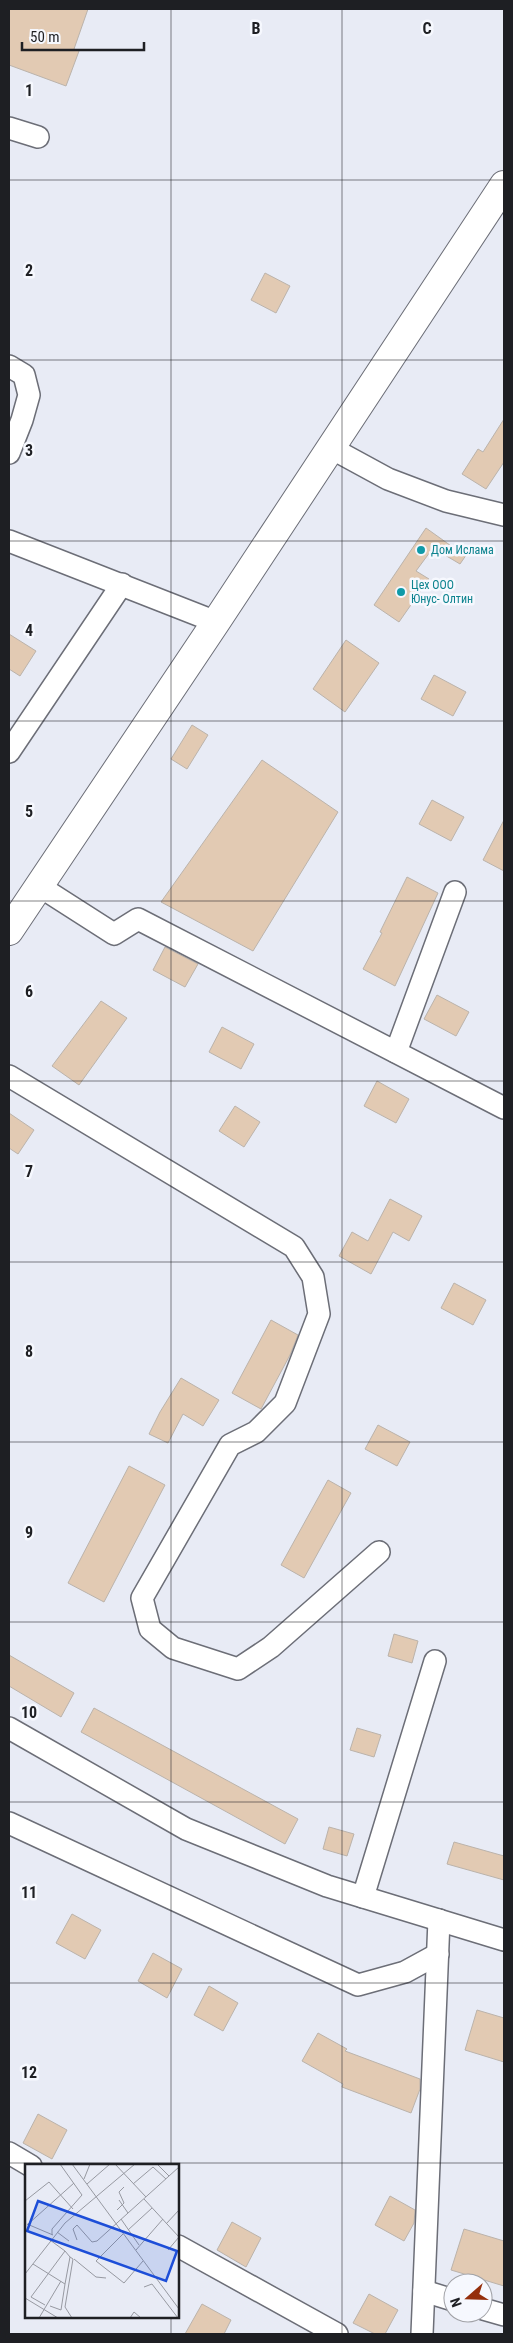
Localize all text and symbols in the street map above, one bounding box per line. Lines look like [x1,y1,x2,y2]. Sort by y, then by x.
text: B [252,19,261,38]
text: C [422,19,432,38]
scale bar [22,20,145,52]
text: 50 m [30,28,60,46]
text: 1 [25,81,33,100]
text: 2 [25,261,33,280]
text: 3 [25,441,33,460]
place label: Дом Ислама [431,543,494,557]
marker: Дом Ислама [415,544,427,556]
place label: Цех ООО Юнус- Олтин [411,578,473,606]
marker: Цех ООО Юнус- Олтин [395,586,407,598]
text: 4 [25,621,33,640]
text: 5 [25,802,33,821]
text: 6 [25,982,33,1001]
text: 7 [25,1162,33,1181]
text: 8 [25,1342,33,1361]
text: 9 [25,1523,33,1542]
text: 10 [21,1703,37,1722]
text: 11 [21,1883,37,1902]
text: 12 [21,2063,37,2082]
inset map [25,2164,179,2318]
north arrow [443,2273,493,2323]
text: N [447,2296,465,2309]

